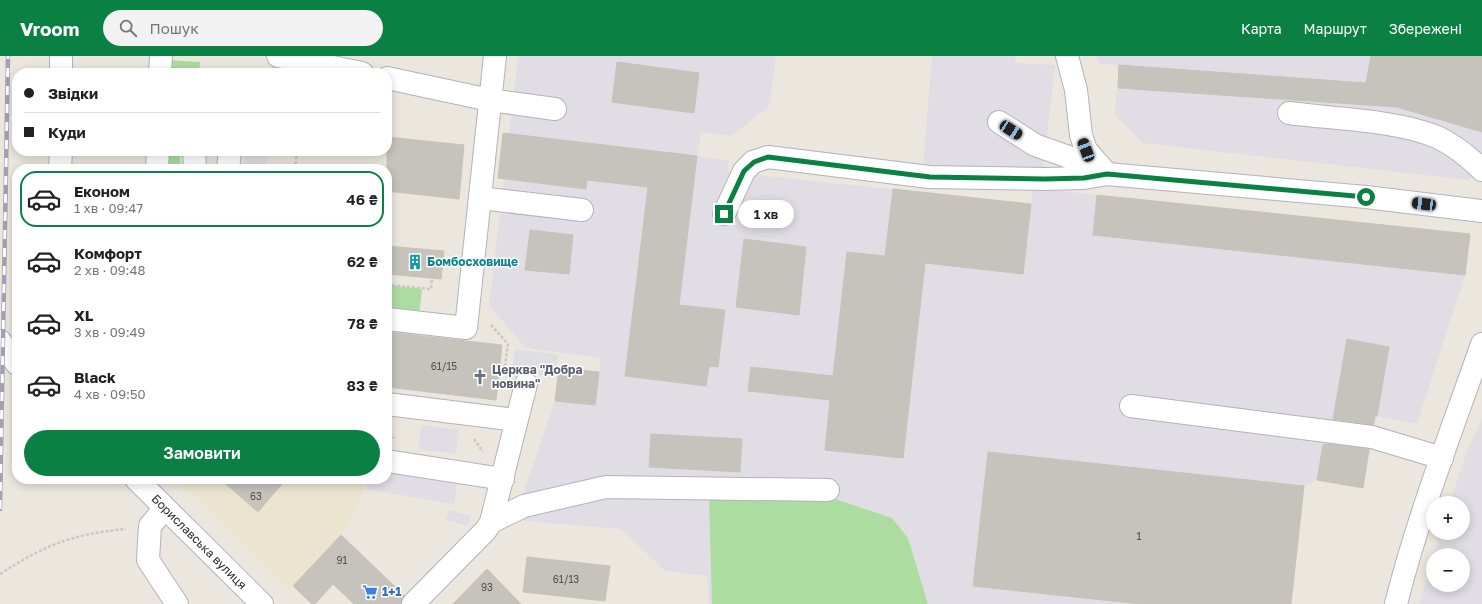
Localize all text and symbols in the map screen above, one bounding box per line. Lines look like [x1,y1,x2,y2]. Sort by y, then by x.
search box [103,10,383,46]
text: Vroom [20,17,79,40]
icon: search [117,17,139,39]
text: Пошук [149,19,199,37]
text: Карта [1241,20,1282,37]
text: Маршрут [1304,20,1367,37]
text: Збережені [1389,20,1462,37]
text: Звідки [48,84,98,102]
car [998,118,1024,142]
text: Куди [48,123,86,141]
car [1076,137,1096,163]
icon: car [26,181,62,217]
text: Економ [74,182,130,200]
route start [1357,188,1375,206]
text: 46 ₴ [346,190,378,208]
car [1411,197,1437,211]
text: 1 хв · 09:47 [74,200,143,216]
callout: 1 хв [738,200,794,228]
route end [715,205,733,223]
text: 1 хв [754,206,778,222]
icon: car [26,243,62,279]
text: Комфорт [74,244,142,262]
text: 62 ₴ [347,252,378,270]
building icon: Бомбосховище [406,253,424,271]
place label: Бомбосховище [427,254,518,269]
text: 2 хв · 09:48 [74,262,145,278]
icon: car [26,305,62,341]
text: XL [74,306,93,324]
text: 78 ₴ [348,314,378,332]
text: 3 хв · 09:49 [74,324,145,340]
house number: 61/15 [431,360,457,372]
place label: Церква "Добра новина" [492,362,582,391]
icon: car [26,367,62,403]
text: Black [74,368,116,386]
church icon: Церква "Добра новина" [471,368,489,386]
text: 83 ₴ [347,376,378,394]
text: 4 хв · 09:50 [74,386,146,402]
button: Замовити [24,430,380,476]
house number: 63 [250,490,262,502]
street label: Бориславська вулиця [149,491,250,592]
map controls [1426,496,1470,592]
button: + [1426,496,1470,540]
house number: 1 [1137,530,1142,542]
button: − [1426,548,1470,592]
house number: 91 [337,554,348,566]
house number: 61/13 [553,573,579,585]
house number: 93 [481,581,493,593]
supermarket icon: 1+1 [361,583,379,601]
place label: 1+1 [382,584,401,599]

